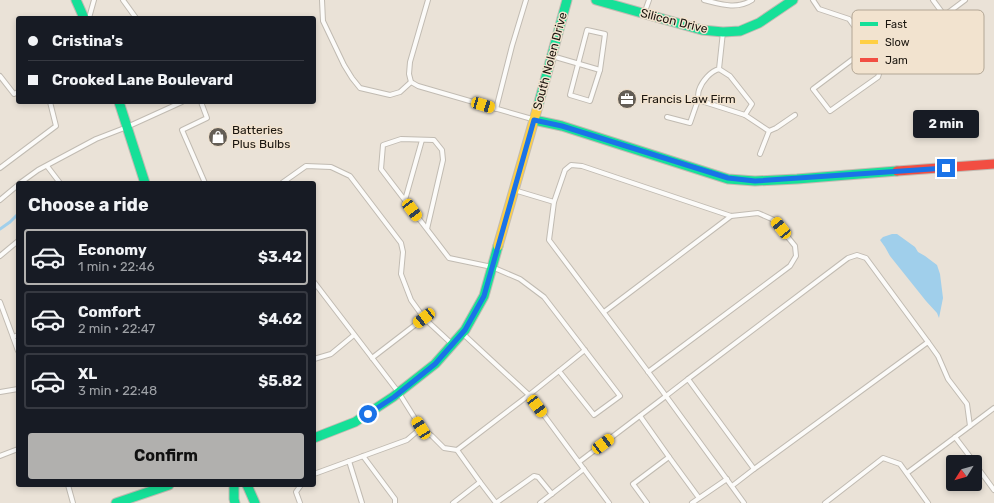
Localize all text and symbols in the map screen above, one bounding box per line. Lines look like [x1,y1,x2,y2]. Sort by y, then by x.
street label: Silicon Drive [639,6,709,36]
street label: South Nolen Drive [530,10,570,111]
legend [852,10,984,74]
text: Fast [885,18,908,31]
text: Cristina's [52,32,123,50]
text: Slow [885,36,910,49]
text: Jam [885,54,908,67]
text: Crooked Lane Boulevard [52,71,233,89]
office icon: Francis Law Firm [616,88,638,110]
place label: Francis Law Firm [641,92,736,106]
car [470,96,496,114]
callout: 2 min [913,110,979,138]
text: 2 min [928,116,964,131]
place label: Batteries Plus Bulbs [232,123,290,151]
shop icon: Batteries Plus Bulbs [207,126,229,148]
route end [937,159,955,177]
text: Choose a ride [28,194,149,216]
car [400,197,424,223]
car [769,215,793,241]
icon: car [30,239,66,275]
text: Economy [78,241,147,259]
text: $3.42 [258,248,302,266]
text: 1 min · 22:46 [78,259,155,274]
icon: car [30,301,66,337]
text: Comfort [78,303,141,321]
car [411,306,437,330]
text: $4.62 [258,310,302,328]
text: 2 min · 22:47 [78,321,155,336]
icon: car [30,363,66,399]
text: XL [78,365,97,383]
text: $5.82 [258,372,302,390]
text: 3 min · 22:48 [78,383,157,398]
car [525,393,549,419]
route start [359,405,377,423]
car [410,415,432,441]
car [590,432,616,456]
button: Confirm [28,433,304,479]
north arrow [946,455,982,491]
map controls [946,455,982,491]

